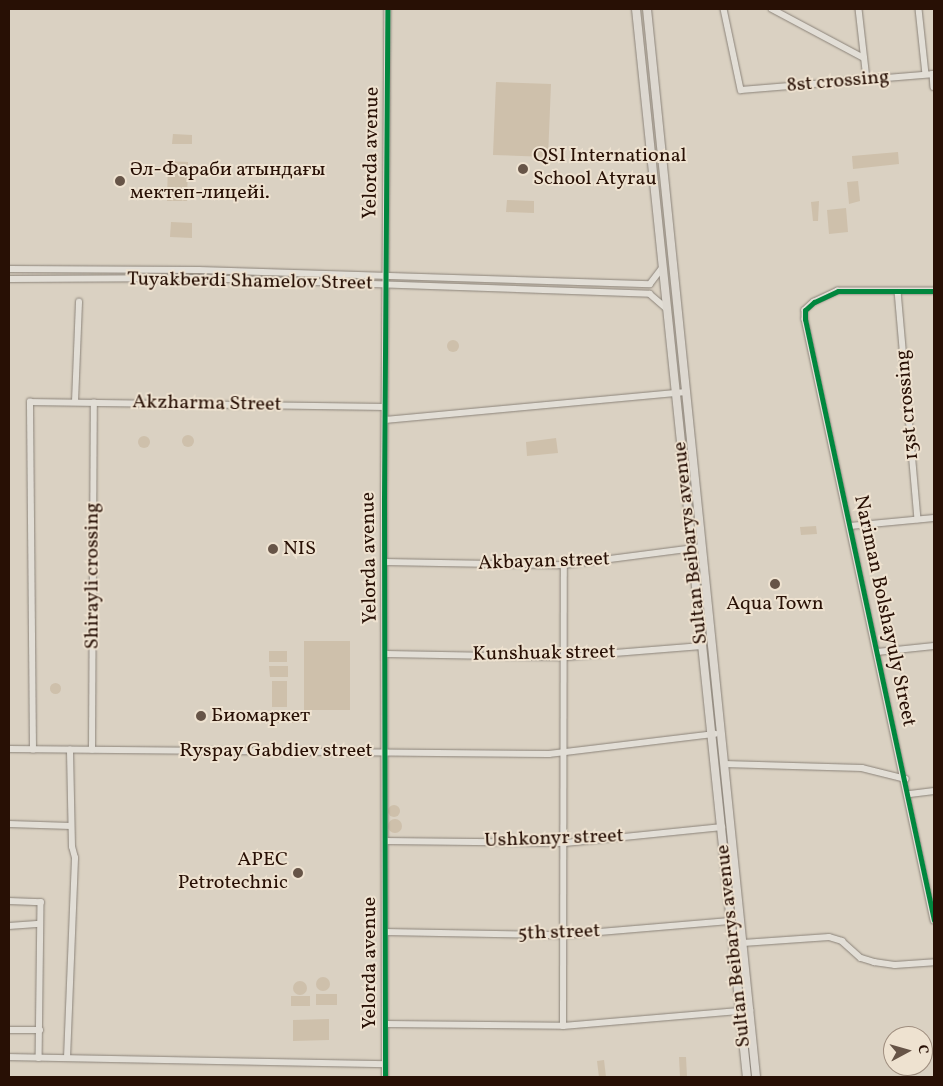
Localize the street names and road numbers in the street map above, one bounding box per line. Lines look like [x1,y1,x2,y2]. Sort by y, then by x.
street label: 8st crossing [786,66,890,98]
street label: Yelorda avenue [359,87,385,219]
street label: Tuyakberdi Shamelov Street [126,268,374,296]
street label: 13st crossing [891,349,925,461]
street label: Akzharma Street [132,391,282,417]
street label: Sultan Beibarys avenue [668,440,714,646]
street label: Yelorda avenue [357,492,383,624]
street label: Nariman Bolshayuly Street [848,493,920,729]
street label: Shirayli crossing [81,503,105,649]
street label: Akbayan street [478,548,610,576]
street label: Kunshuak street [472,641,616,667]
street label: Ryspay Gabdiev street [179,739,373,763]
street label: Ushkonyr street [484,825,624,853]
street label: Sultan Beibarys avenue [711,843,757,1049]
street label: Yelorda avenue [358,897,382,1029]
street label: 5th street [517,920,601,946]

